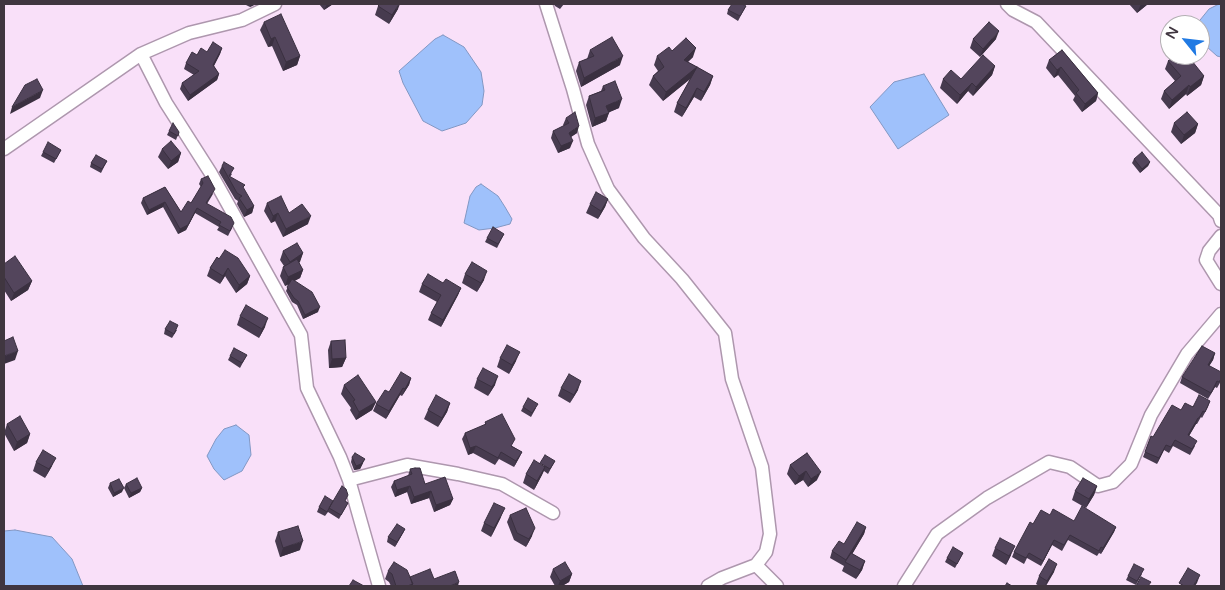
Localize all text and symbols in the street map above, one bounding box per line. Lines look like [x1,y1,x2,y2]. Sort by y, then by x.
north arrow [1160,15,1210,65]
text: N [1162,24,1182,42]

